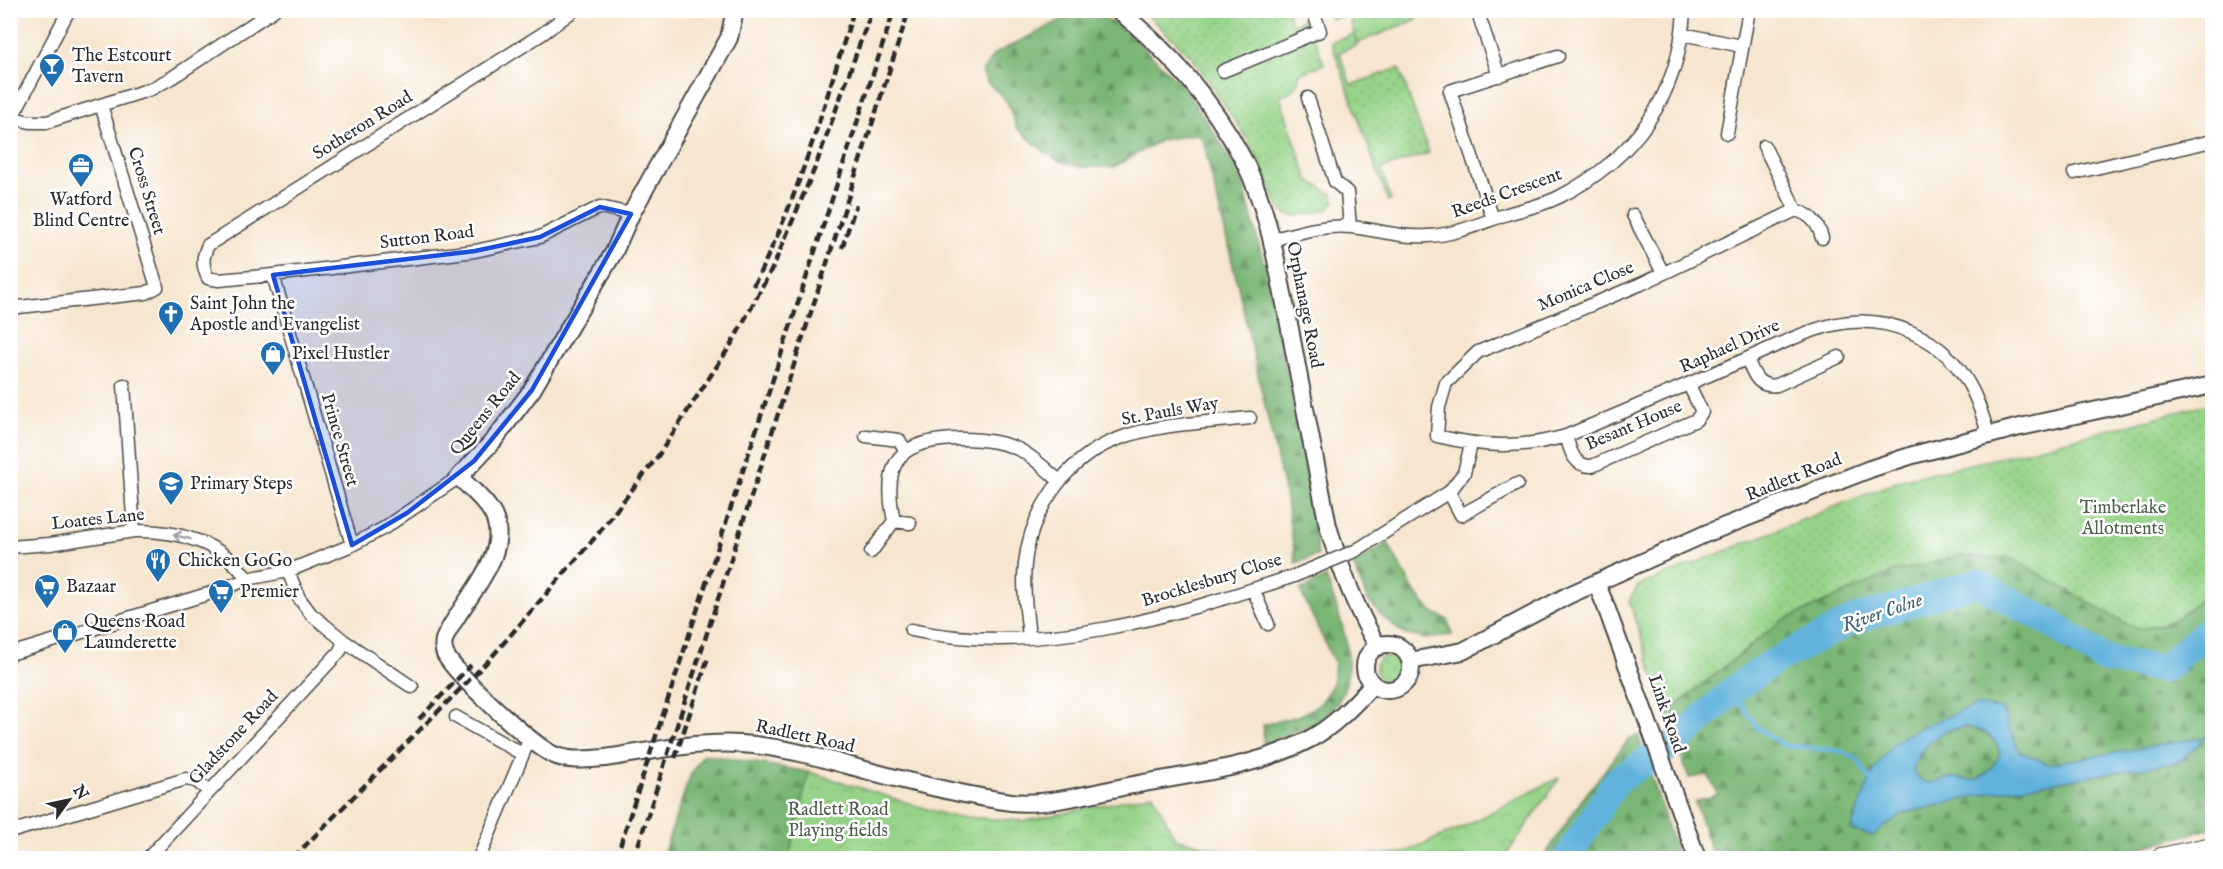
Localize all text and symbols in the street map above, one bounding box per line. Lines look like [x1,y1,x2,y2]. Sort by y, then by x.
place label: The Estcourt Tavern [72,45,171,89]
bar icon: The Estcourt Tavern [37,51,67,89]
street label: Sotheron Road [309,86,417,166]
street label: Cross Street [122,144,170,238]
office icon: Watford Blind Centre [66,151,96,189]
street label: Reeds Crescent [1449,163,1565,225]
place label: Watford Blind Centre [33,189,129,233]
street label: Sutton Road [379,221,476,255]
street label: Orphanage Road [1280,240,1328,371]
street label: Monica Close [1534,256,1638,318]
place label: Saint John the Apostle and Evangelist [189,293,360,337]
church icon: Saint John the Apostle and Evangelist [156,299,186,337]
street label: Raphael Drive [1676,315,1784,379]
shop icon: Pixel Hustler [258,339,288,377]
place label: Pixel Hustler [292,343,390,366]
street label: Queens Road [445,367,527,461]
street label: Prince Street [315,391,363,489]
street label: St. Pauls Way [1120,392,1221,432]
street label: Besant House [1582,395,1686,457]
street label: Radlett Road [1743,448,1846,508]
school or university icon: Primary Steps [156,469,186,507]
place label: Primary Steps [190,473,293,496]
park label: Timberlake Allotments [2080,497,2166,541]
street label: Loates Lane [50,504,146,536]
one-way arrow [173,531,192,543]
restaurant icon: Chicken GoGo [143,546,173,584]
street label: Brocklesbury Close [1139,549,1285,613]
place label: Chicken GoGo [178,550,293,573]
supermarket icon: Bazaar [32,572,62,610]
place label: Bazaar [66,576,117,599]
supermarket icon: Premier [206,577,236,615]
place label: Premier [240,581,299,604]
water label: River Colne [1838,587,1926,638]
place label: Queens Road Launderette [84,611,186,655]
shop icon: Queens Road Launderette [50,617,80,655]
street label: Link Road [1642,672,1690,757]
street label: Gladstone Road [184,686,284,790]
street label: Radlett Road [753,715,857,759]
north arrow [39,770,99,830]
text: N [67,781,92,804]
park label: Radlett Road Playing fields [787,799,889,843]

